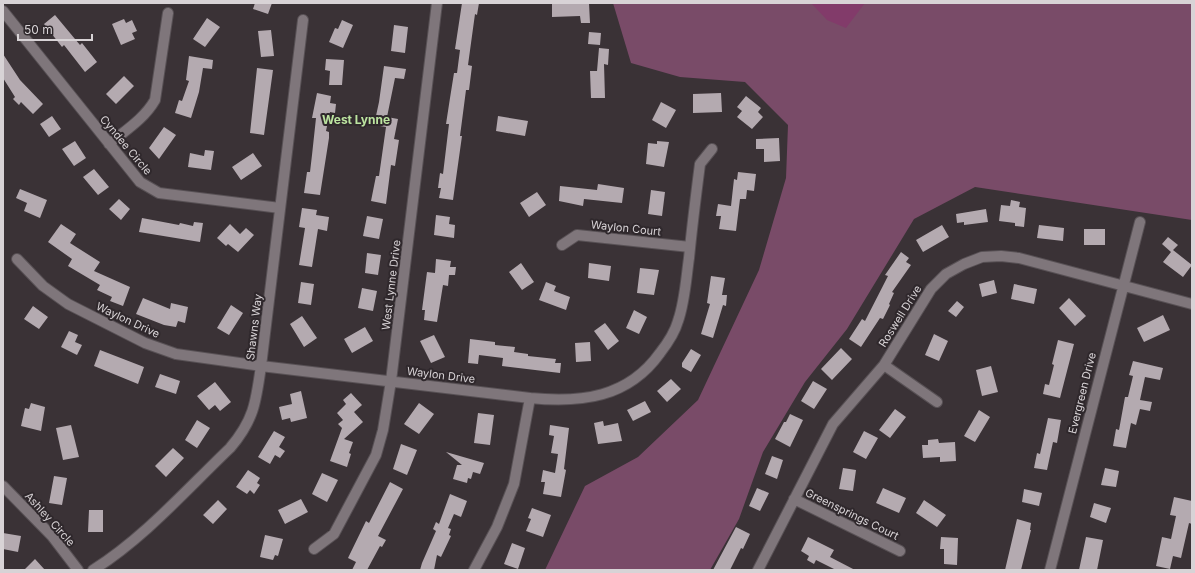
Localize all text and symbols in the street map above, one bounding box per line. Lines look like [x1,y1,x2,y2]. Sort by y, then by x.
scale bar [18,16,92,42]
text: 50 m [24,22,53,37]
street label: Cyndee Circle [97,112,155,178]
district label: West Lynne [322,112,390,127]
street label: Waylon Court [590,217,662,239]
street label: West Lynne Drive [379,239,403,331]
street label: Roswell Drive [875,282,925,350]
street label: Shawns Way [243,293,265,361]
street label: Waylon Drive [94,299,162,341]
street label: Evergreen Drive [1065,351,1099,435]
street label: Waylon Drive [406,364,476,386]
street label: Greensprings Court [803,485,901,543]
street label: Ashley Circle [22,489,78,549]

